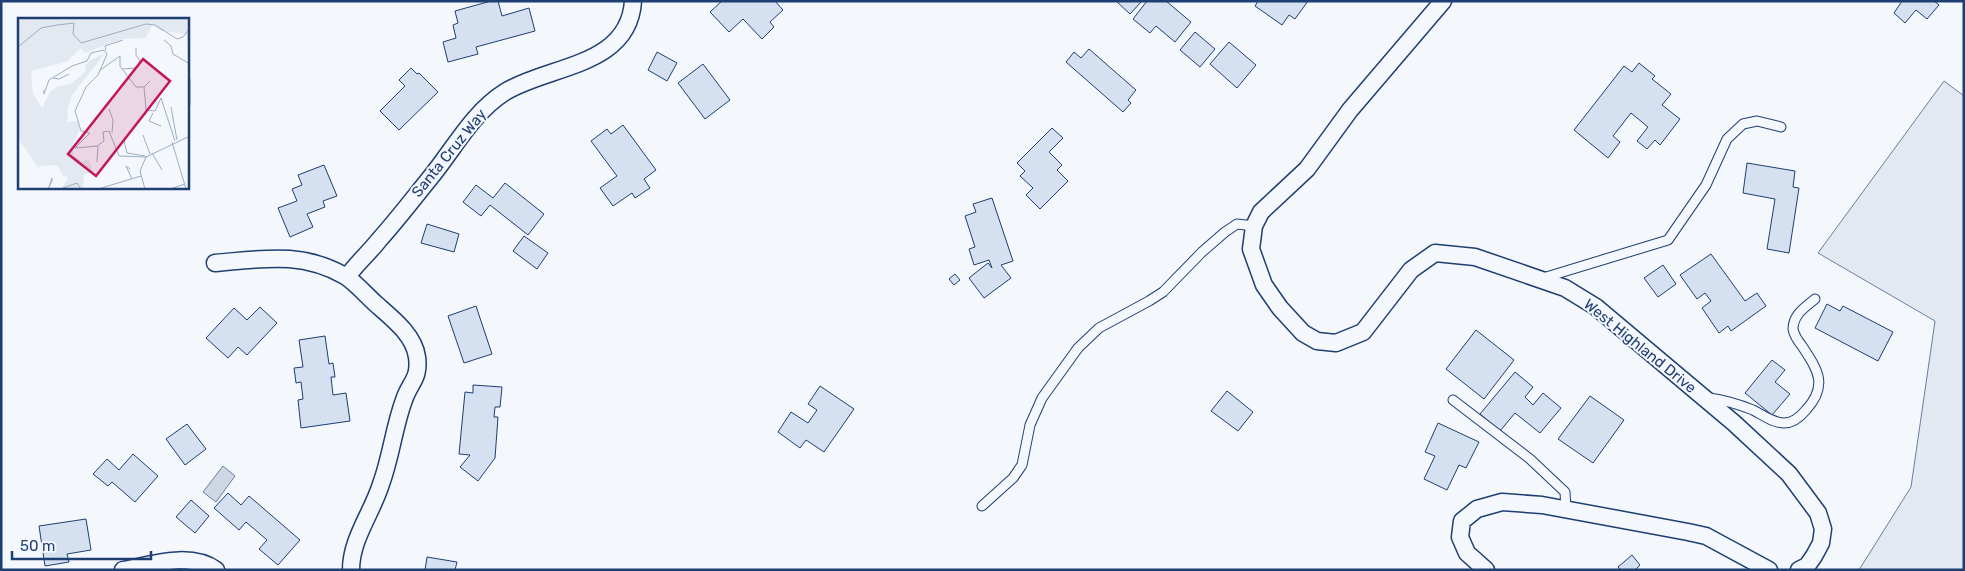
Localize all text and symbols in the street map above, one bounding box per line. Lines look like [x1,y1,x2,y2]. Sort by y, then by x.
inset map [18,18,189,189]
street label: Santa Cruz Way [408,105,490,201]
street label: West Highland Drive [1580,295,1700,397]
scale bar [12,528,151,560]
text: 50 m [20,537,55,555]

